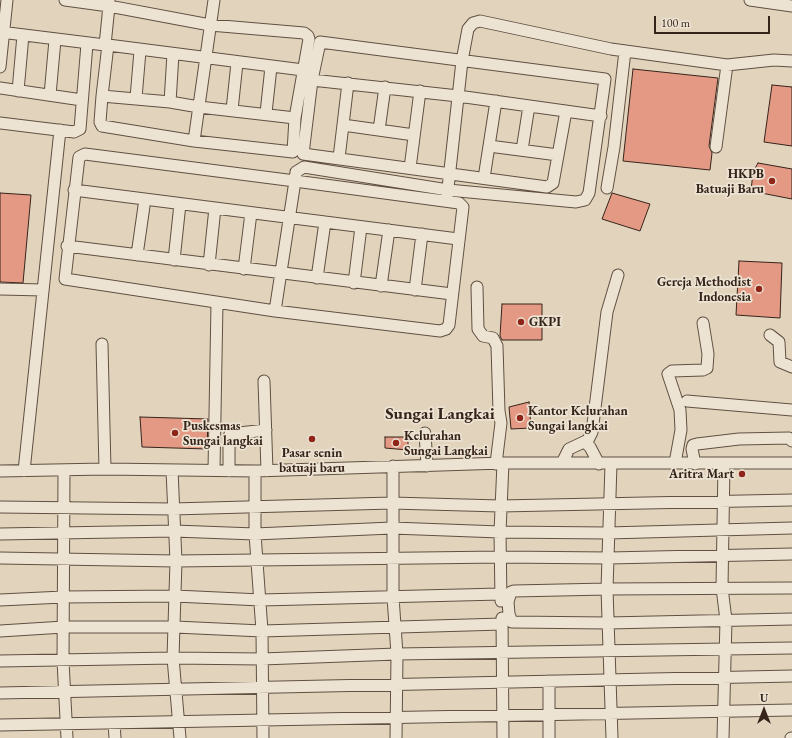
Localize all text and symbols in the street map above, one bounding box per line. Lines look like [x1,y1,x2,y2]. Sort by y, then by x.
scale bar [656,8,772,34]
text: 100 m [661,15,690,31]
place label: HKPB Batuaji Baru [696,166,764,197]
marker: HKPB Batuaji Baru [767,176,777,186]
place label: Gereja Methodist Indonesia [657,274,751,305]
marker: Gereja Methodist Indonesia [754,284,764,294]
place label: GKPI [529,314,561,330]
marker: GKPI [516,317,526,327]
place label: Kantor Kelurahan Sungai langkai [528,403,628,434]
district label: Sungai Langkai [385,404,495,424]
marker: Kantor Kelurahan Sungai langkai [515,413,525,423]
place label: Puskesmas Sungai langkai [183,418,263,449]
marker: Puskesmas Sungai langkai [170,428,180,438]
place label: Kelurahan Sungai Langkai [404,428,488,459]
marker: Pasar senin batuaji baru [307,434,317,444]
marker: Kelurahan Sungai Langkai [391,438,401,448]
place label: Pasar senin batuaji baru [279,445,345,476]
place label: Aritra Mart [669,466,734,482]
marker: Aritra Mart [737,469,747,479]
north arrow [744,690,784,730]
text: U [760,691,768,705]

